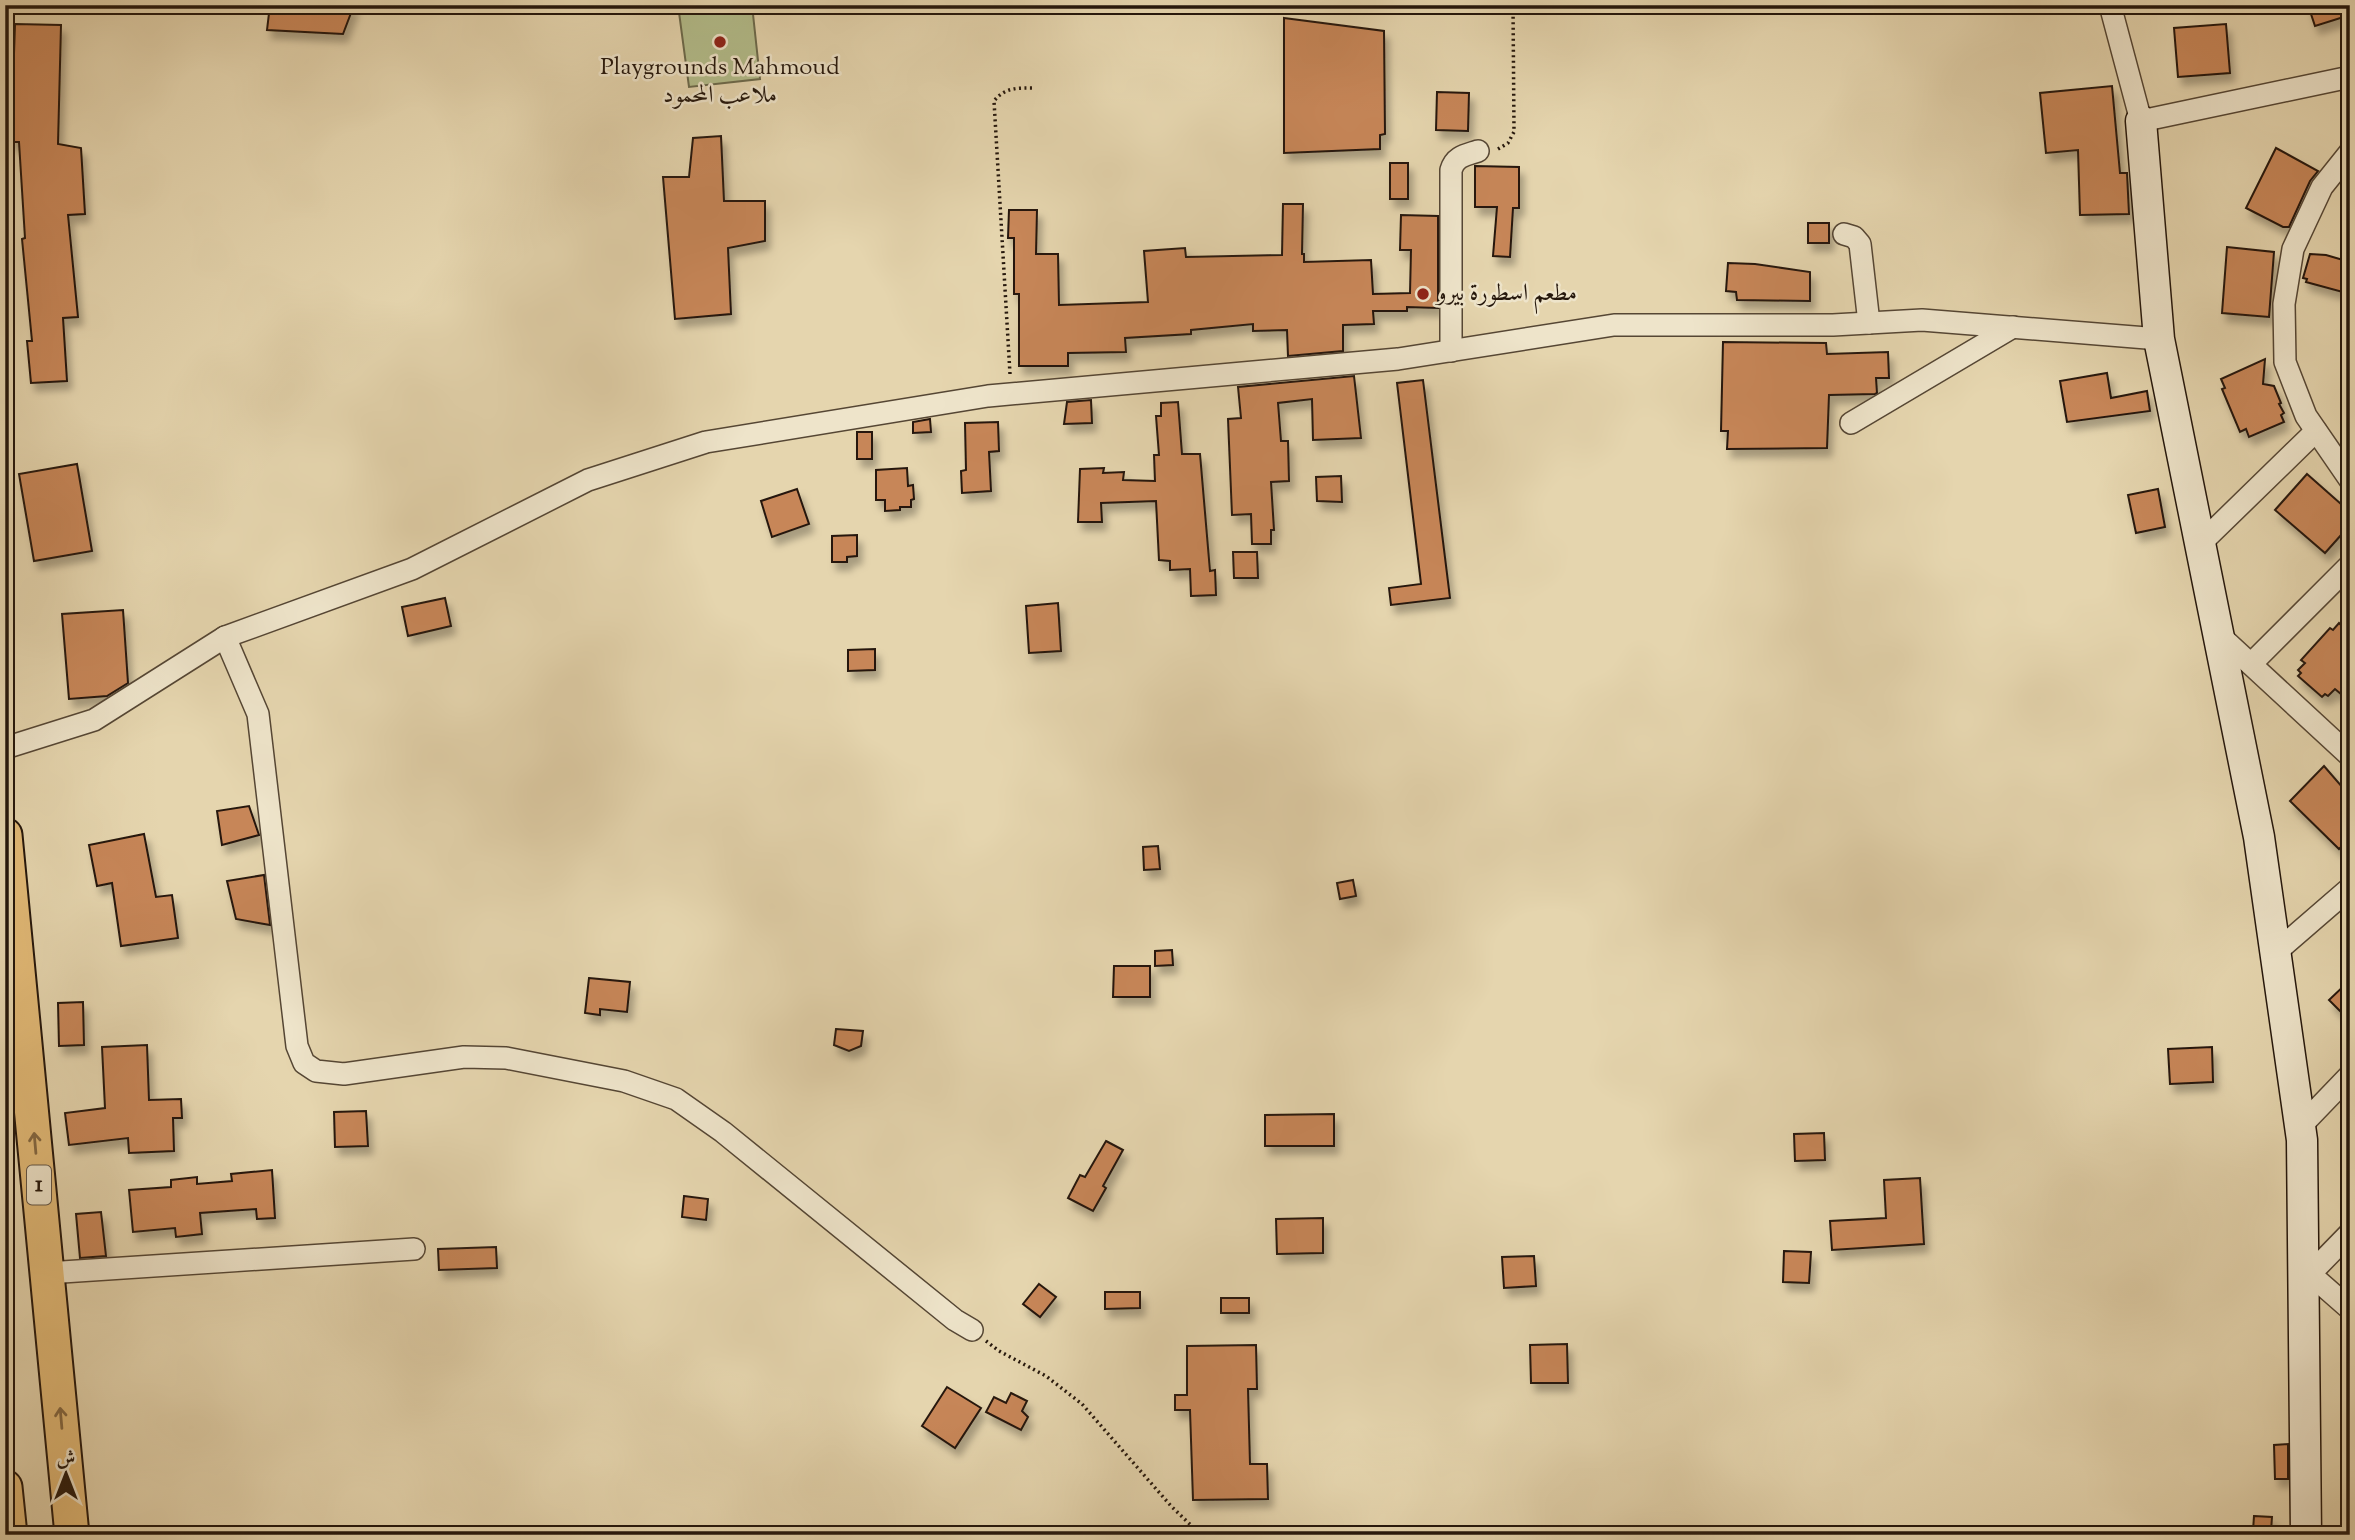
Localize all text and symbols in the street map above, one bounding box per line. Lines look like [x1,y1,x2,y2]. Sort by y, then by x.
marker: Playgrounds Mahmoud ملاعب المحمود [712,34,728,50]
place label: Playgrounds Mahmoud ملاعب المحمود [600,51,840,113]
place label: مطعم اسطورة بيرو [1434,277,1577,314]
marker: مطعم اسطورة بيرو [1415,286,1431,302]
one-way arrow [28,1132,41,1155]
road number: 1 [27,1166,51,1204]
one-way arrow [54,1407,67,1430]
north arrow [32,1438,102,1508]
text: ش [57,1446,75,1473]

